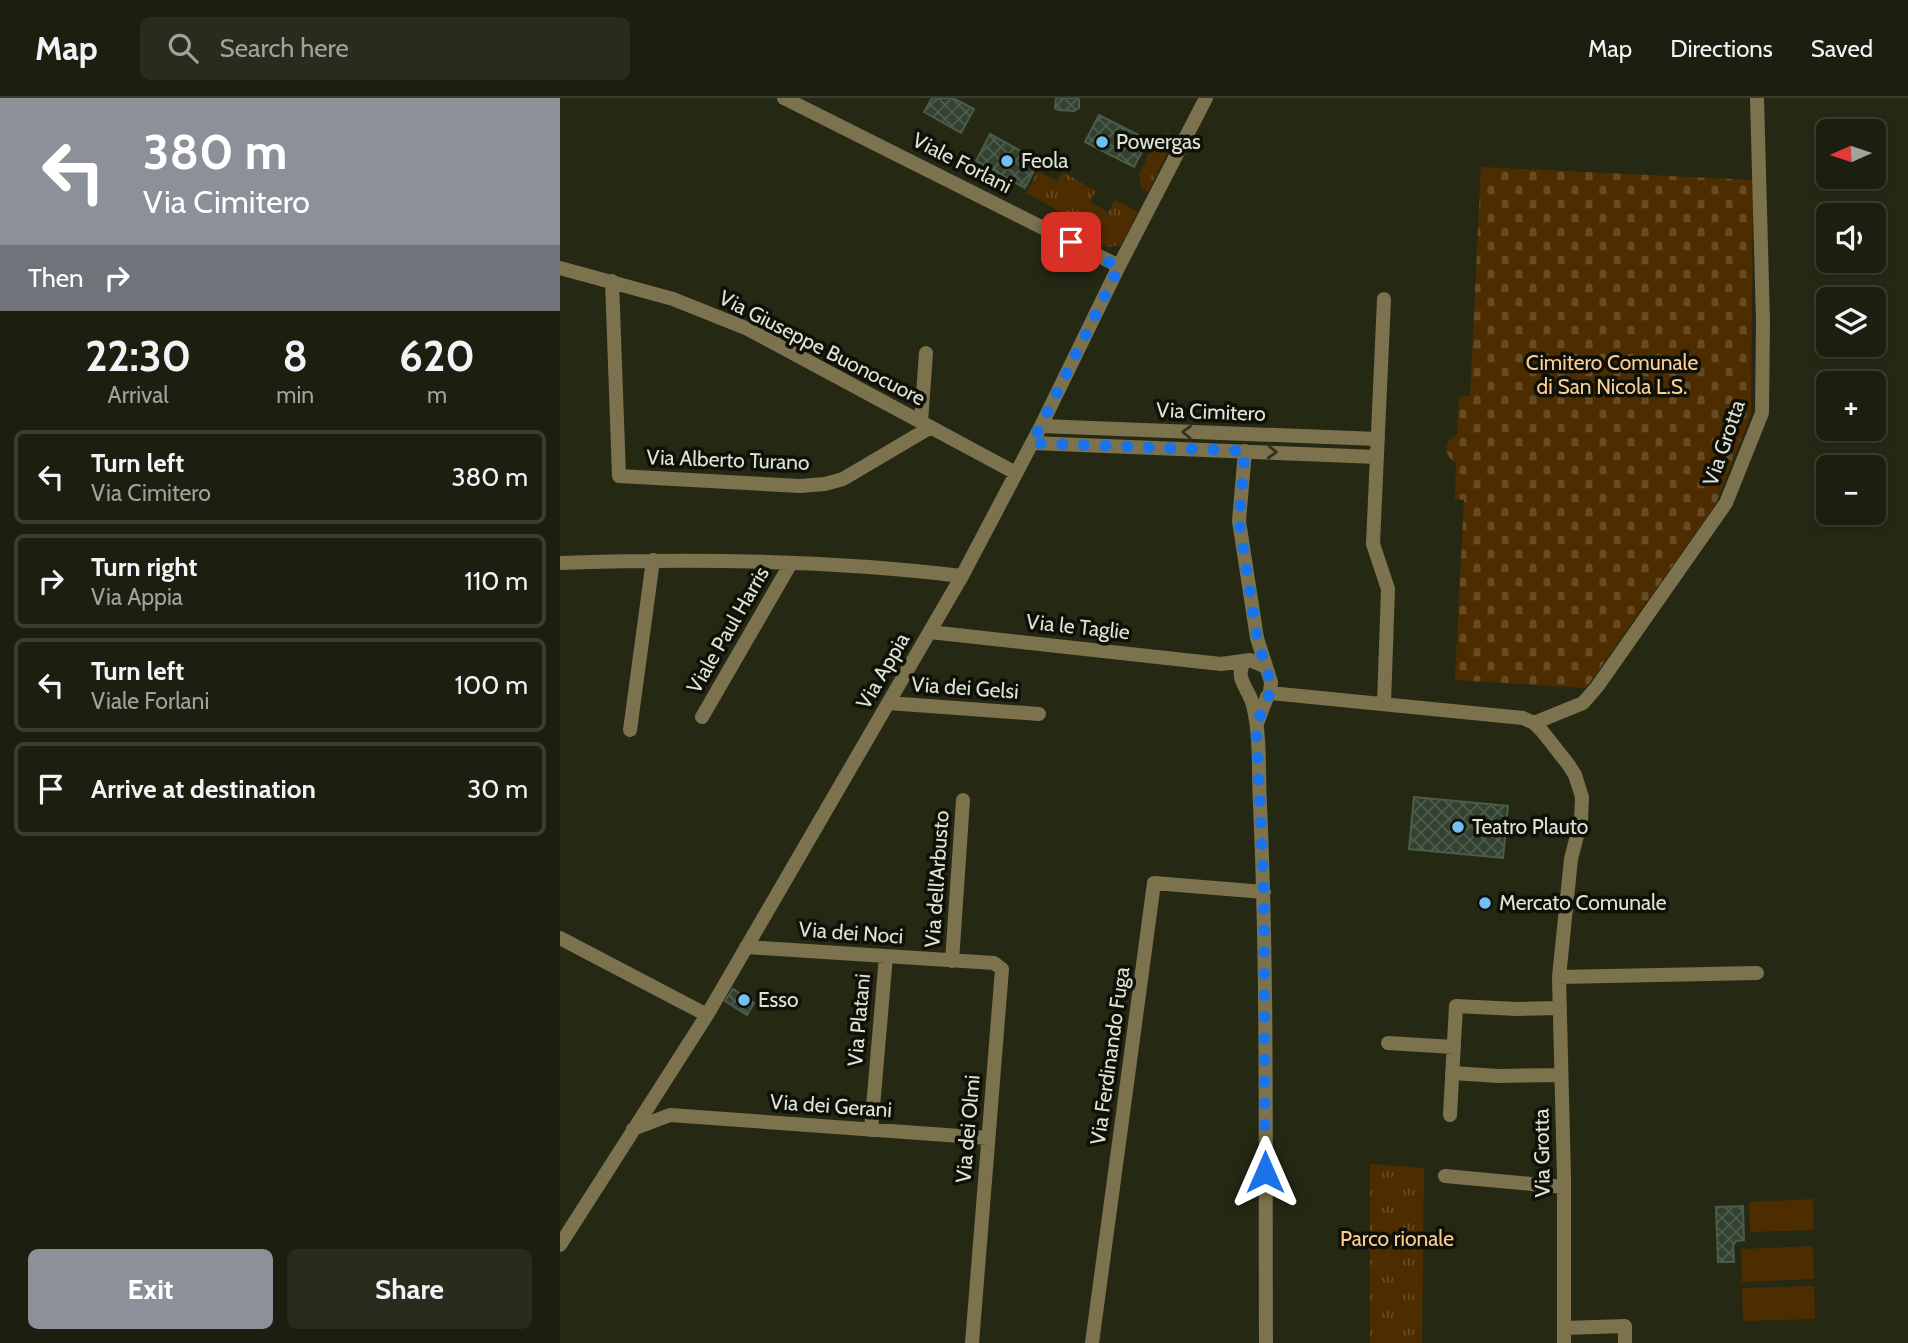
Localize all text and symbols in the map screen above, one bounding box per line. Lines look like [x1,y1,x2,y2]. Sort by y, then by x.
search box [140,17,630,80]
text: Map [35,28,98,68]
icon: search [164,29,202,67]
text: Search here [220,32,349,64]
text: Map [1588,34,1632,63]
text: Directions [1670,34,1773,63]
text: Saved [1811,34,1873,63]
north arrow [1816,119,1886,189]
map controls [1816,119,1886,525]
text: 380 m [143,122,287,181]
icon: left [28,126,119,217]
street label: Viale Forlani [908,127,1016,198]
place label: Powergas [1116,129,1201,154]
marker: Powergas [1094,134,1110,150]
place label: Feola [1021,148,1068,173]
marker: Feola [999,153,1015,169]
text: Via Cimitero [143,182,310,221]
button: sound [1816,203,1886,273]
pin [1041,212,1101,272]
icon: arrive [1052,223,1090,261]
icon: right [98,259,136,297]
text: Then [28,262,84,294]
street label: Via Giuseppe Buonocuore [715,285,930,411]
button: layers [1816,287,1886,357]
text: 22:30 [85,330,191,382]
text: 8 [283,330,308,382]
text: 620 [399,330,475,382]
park label: Cimitero Comunale di San Nicola L.S. [1526,350,1698,399]
button: + [1816,371,1886,441]
text: Arrival [108,381,169,409]
text: min [276,381,314,409]
text: m [427,381,447,409]
street label: Via Cimitero [1156,397,1266,426]
street label: Via Grotta [1697,397,1750,489]
one-way arrow [1182,424,1193,439]
street label: Via Alberto Turano [646,444,810,475]
one-way arrow [1267,445,1278,460]
text: Turn left [91,447,184,479]
button: − [1816,455,1886,525]
icon: left [32,458,70,496]
text: 380 m [451,461,528,493]
text: Via Cimitero [91,479,211,507]
text: Turn right [91,551,197,583]
icon: right [32,562,70,600]
street label: Viale Paul Harris [681,562,774,698]
text: 110 m [464,565,528,597]
text: Via Appia [91,583,183,611]
street label: Via le Taglie [1025,609,1131,644]
street label: Via Appia [851,628,914,713]
text: Turn left [91,655,184,687]
icon: left [32,666,70,704]
text: 100 m [455,669,528,701]
street label: Via dei Gelsi [911,671,1019,704]
text: Viale Forlani [91,687,209,715]
icon: arrive [32,770,70,808]
text: Arrive at destination [91,773,316,805]
text: 30 m [467,773,528,805]
street label: Via dell'Arbusto [919,810,954,948]
place label: Teatro Plauto [1472,814,1588,839]
marker: Teatro Plauto [1450,819,1466,835]
place label: Mercato Comunale [1499,890,1667,915]
marker: Mercato Comunale [1477,895,1493,911]
street label: Via dei Noci [798,916,904,949]
street label: Via Ferdinando Fuga [1085,965,1134,1147]
street label: Via Platani [842,973,875,1067]
place label: Esso [758,987,798,1012]
marker: Esso [736,992,752,1008]
street label: Via dei Olmi [950,1074,985,1184]
street label: Via dei Gerani [769,1089,893,1122]
street label: Via Grotta [1528,1108,1555,1198]
position arrow [1228,1135,1302,1209]
park label: Parco rionale [1340,1226,1454,1251]
button: Exit [28,1249,273,1329]
button: Share [287,1249,532,1329]

